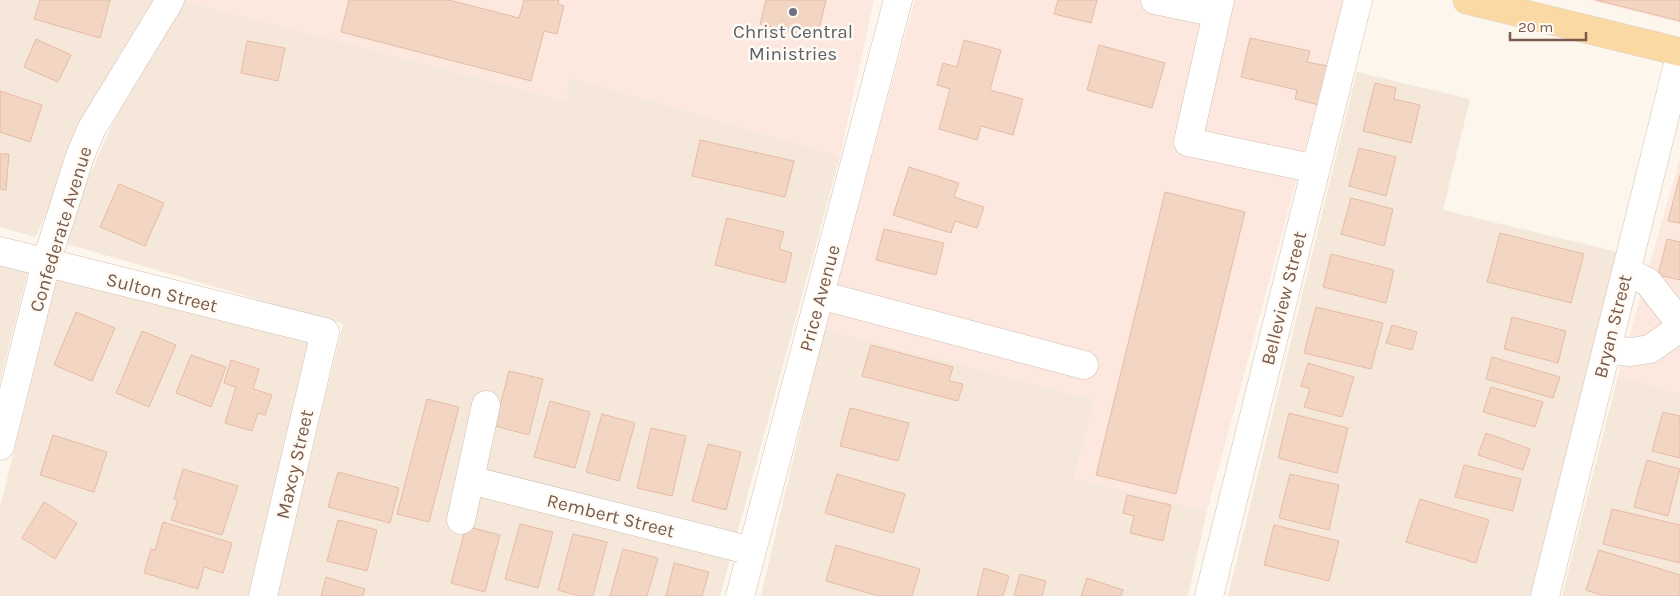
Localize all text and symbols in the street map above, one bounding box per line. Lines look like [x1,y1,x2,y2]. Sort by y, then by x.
marker: Christ Central Ministries [787,6,799,18]
scale bar [1510,10,1586,42]
text: 20 m [1518,18,1553,36]
place label: Christ Central Ministries [733,21,853,65]
street label: Confederate Avenue [25,144,97,315]
street label: Belleview Street [1257,229,1311,368]
street label: Price Avenue [795,242,845,354]
street label: Sulton Street [104,269,220,317]
street label: Bryan Street [1589,272,1636,380]
street label: Maxcy Street [272,407,318,521]
street label: Rembert Street [545,489,677,542]

